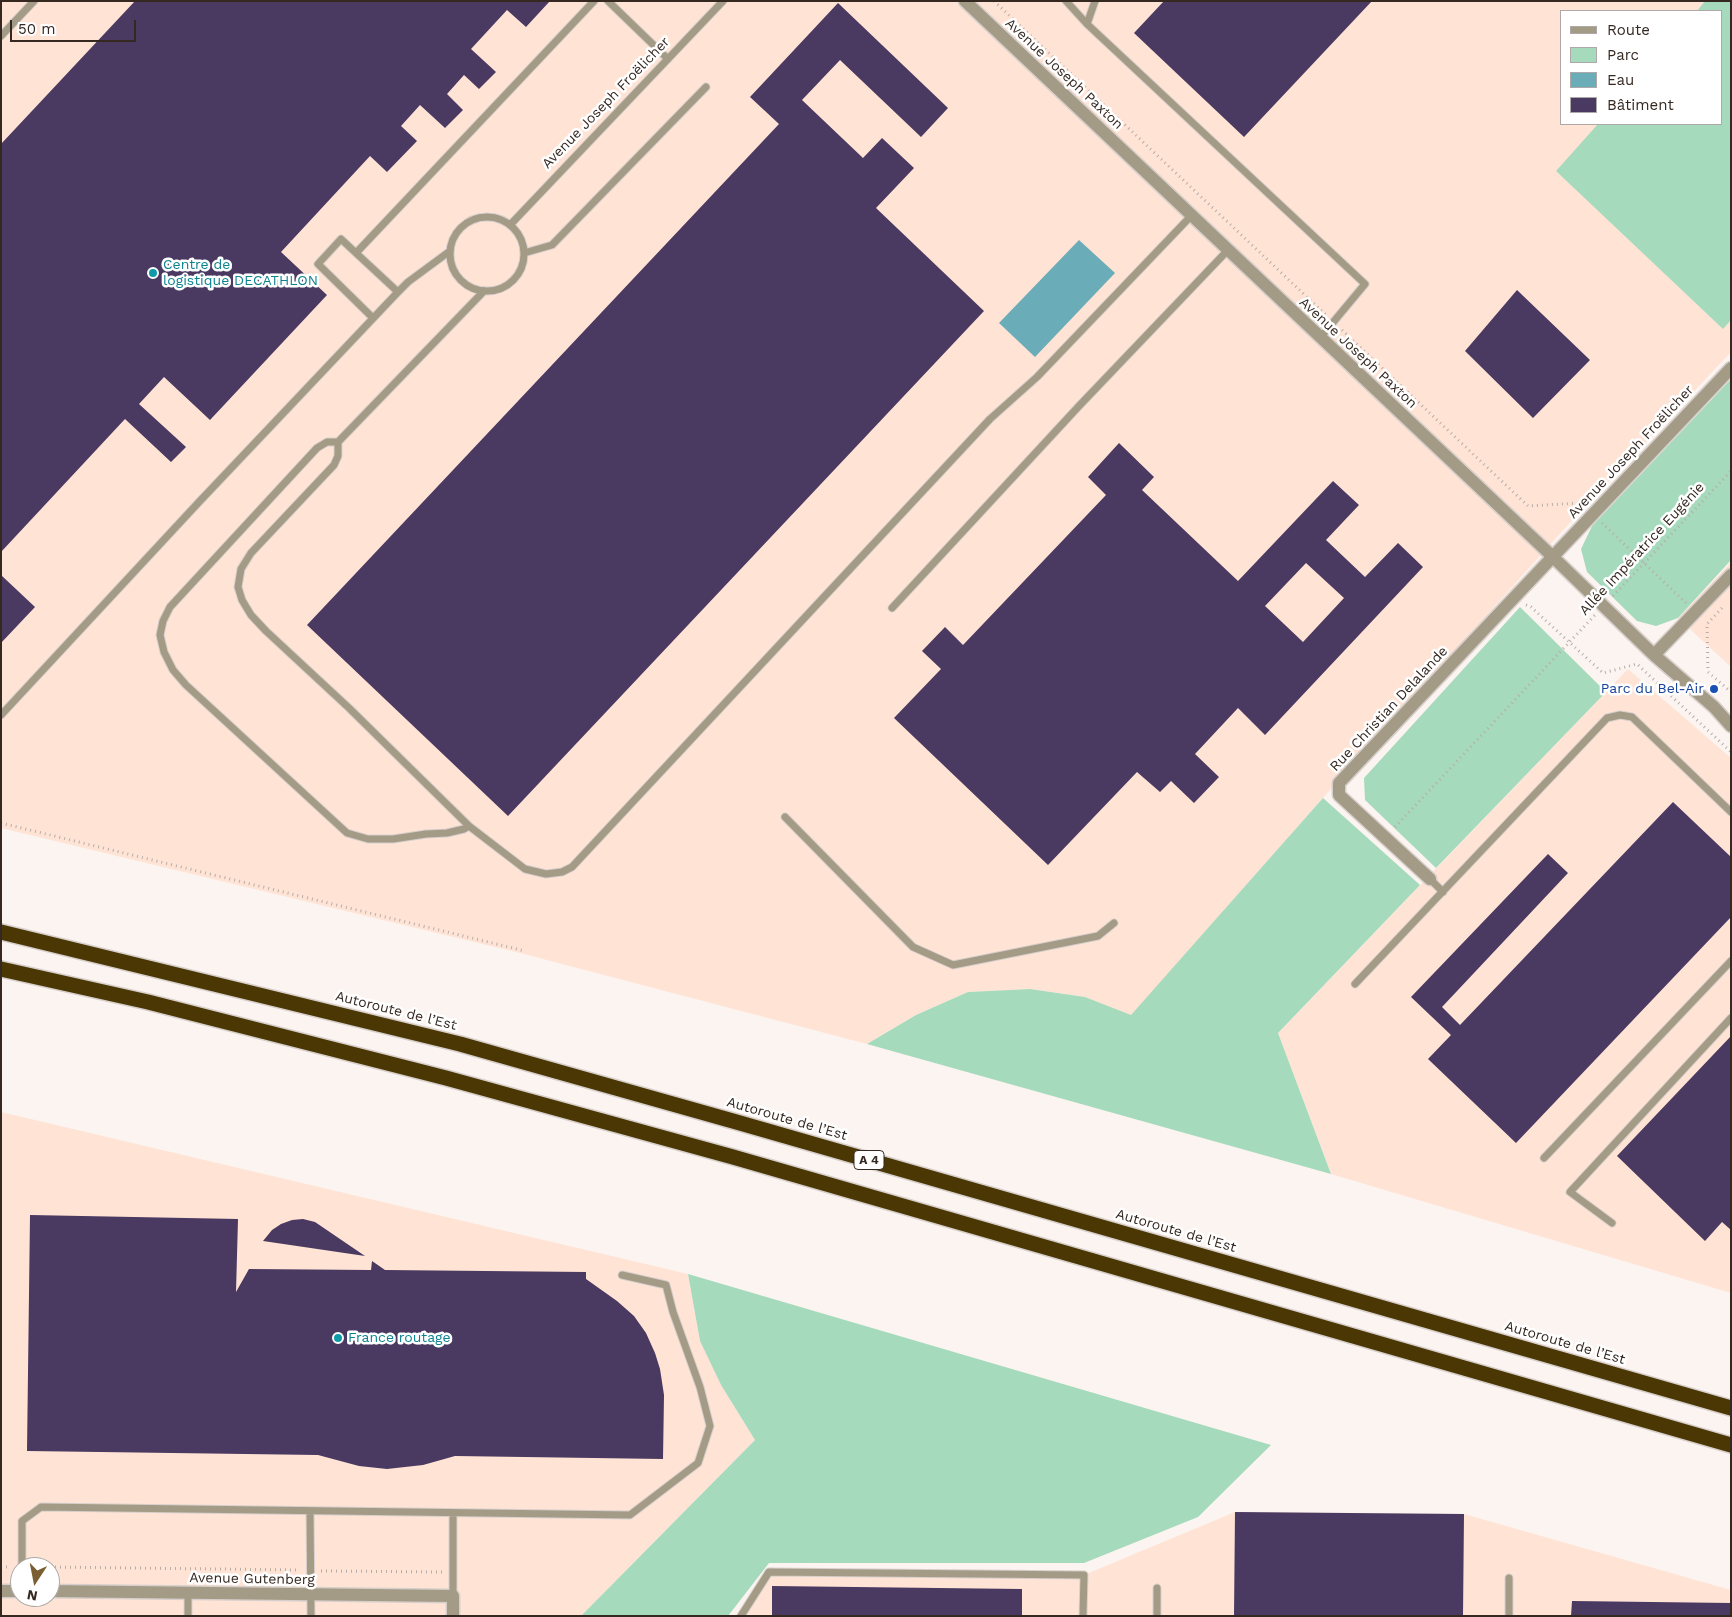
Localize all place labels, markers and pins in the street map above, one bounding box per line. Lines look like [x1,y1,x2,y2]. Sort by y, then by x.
place label: Centre de logistique DECATHLON [163,257,318,290]
marker: Centre de logistique DECATHLON [147,267,159,279]
place label: Parc du Bel-Air [1601,681,1704,697]
marker: Parc du Bel-Air [1708,683,1720,695]
place label: France routage [348,1330,451,1346]
marker: France routage [332,1332,344,1344]

